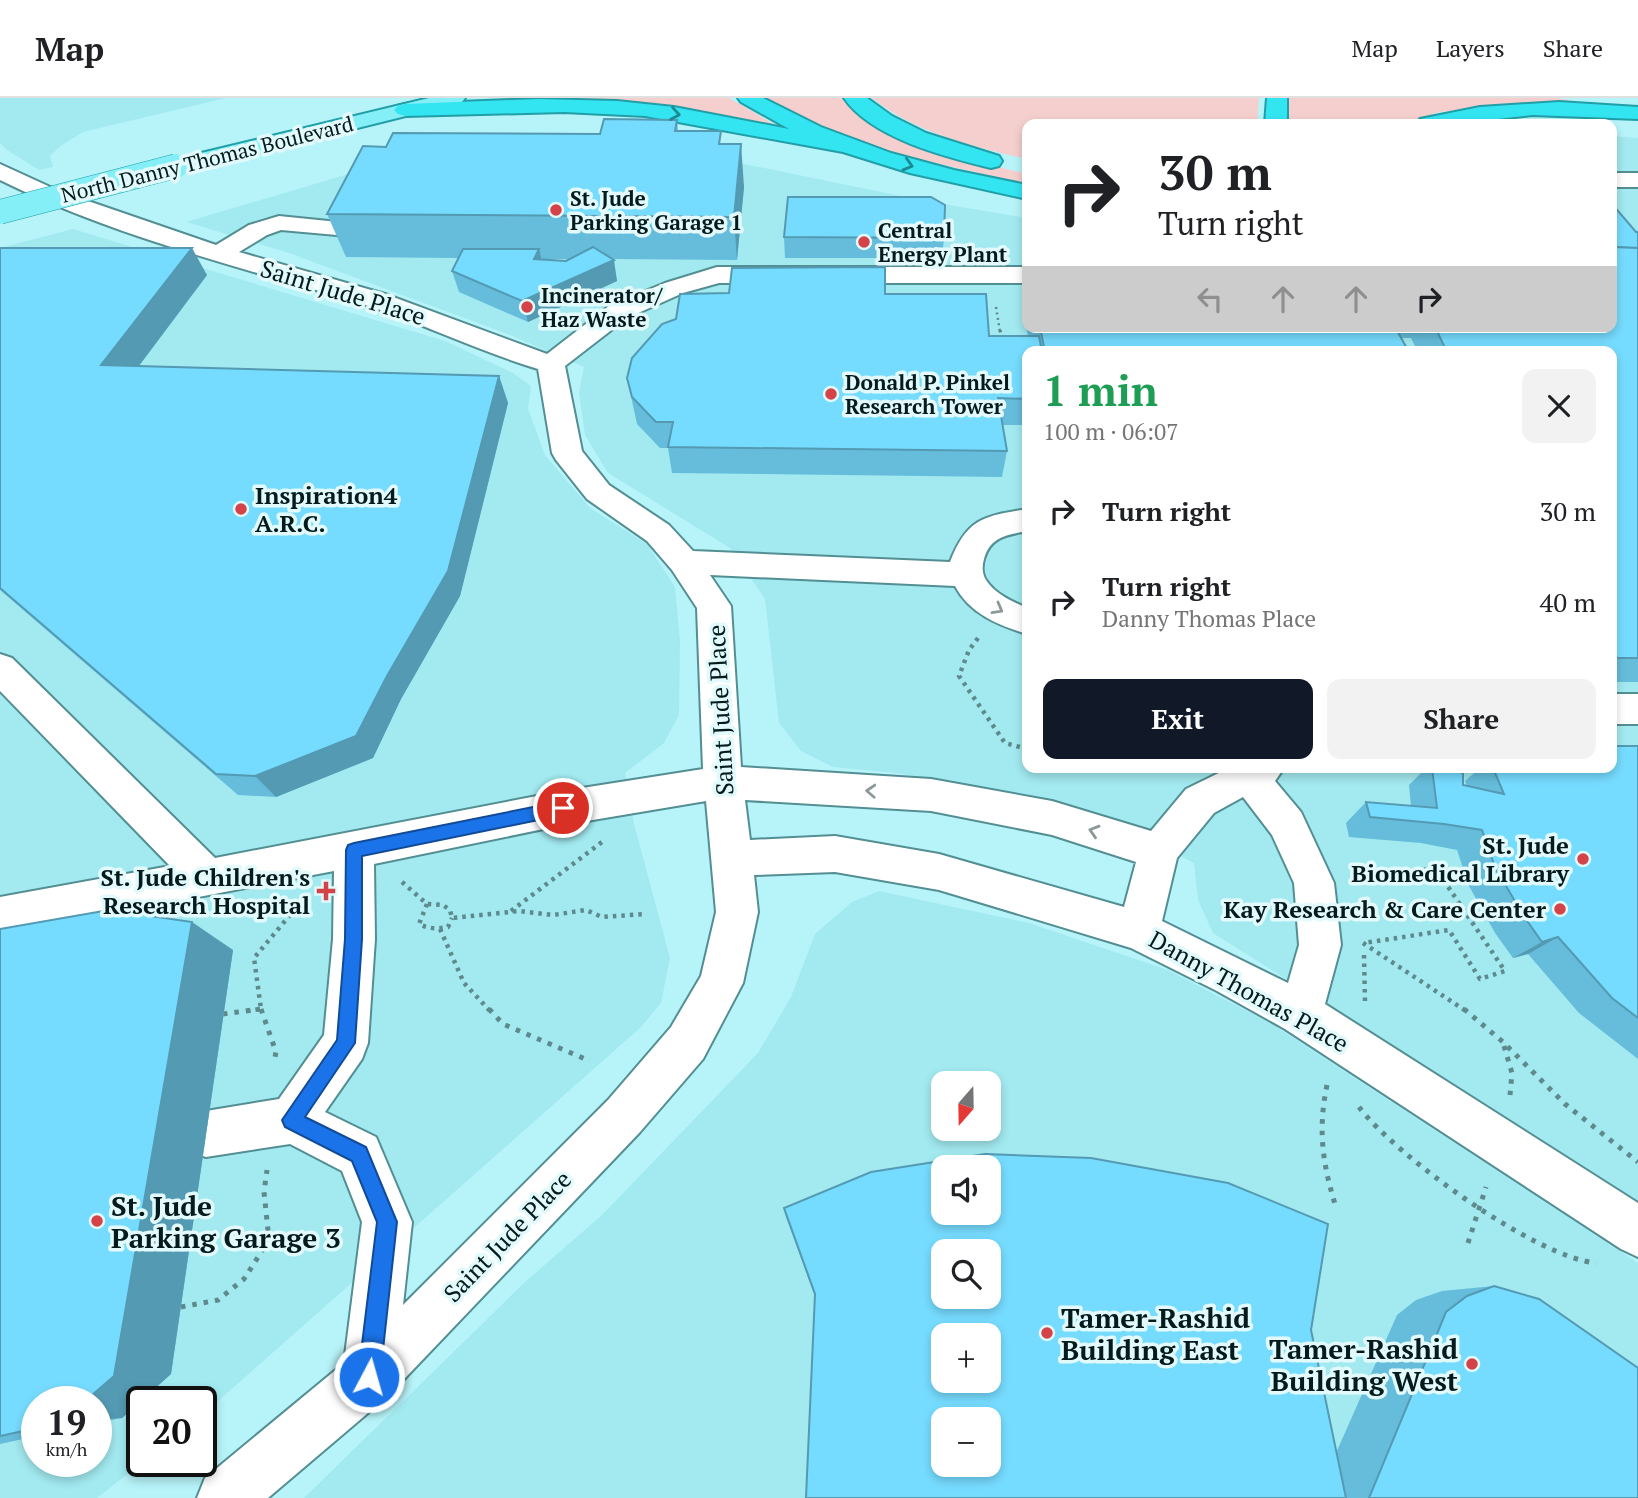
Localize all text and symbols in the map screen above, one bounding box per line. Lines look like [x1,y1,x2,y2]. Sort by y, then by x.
text: Map [35,27,104,70]
text: Map [1351,32,1398,64]
text: Layers [1436,32,1505,64]
text: Share [1543,32,1603,64]
one-way arrow [669,106,681,121]
street label: North Danny Thomas Boulevard [58,109,356,209]
text: 30 m [1158,139,1272,204]
icon: right [1043,147,1134,238]
one-way arrow [902,157,914,171]
place label: St. Jude Parking Garage 1 [570,184,742,236]
marker: St. Jude Parking Garage 1 [548,202,564,218]
text: Turn right [1158,202,1304,244]
place label: Central Energy Plant [878,216,1008,268]
marker: Central Energy Plant [856,234,872,250]
street label: Saint Jude Place [257,252,429,332]
icon: left [1191,280,1229,318]
icon: ahead [1264,280,1302,318]
icon: ahead [1337,280,1375,318]
icon: right [1410,280,1448,318]
place label: Incinerator/ Haz Waste [541,281,663,333]
marker: Incinerator/ Haz Waste [519,299,535,315]
text: 1 min [1043,362,1158,418]
place label: Donald P. Pinkel Research Tower [845,368,1010,420]
button: close [1522,369,1596,443]
marker: Donald P. Pinkel Research Tower [823,386,839,402]
text: 100 m · 06:07 [1043,416,1178,447]
place label: Inspiration4 A.R.C. [255,479,398,539]
icon: right [1043,492,1081,530]
text: Turn right [1102,494,1231,528]
text: 30 m [1540,494,1596,528]
marker: Inspiration4 A.R.C. [233,501,249,517]
text: Turn right [1102,569,1231,603]
icon: right [1043,583,1081,621]
text: 40 m [1540,585,1596,619]
one-way arrow [991,601,1003,615]
text: Danny Thomas Place [1102,603,1316,634]
street label: Saint Jude Place [700,624,740,796]
button: Exit [1043,679,1313,759]
button: Share [1327,679,1596,759]
pin [533,778,593,838]
one-way arrow [865,784,876,799]
icon: arrive [544,789,582,827]
one-way arrow [1088,825,1100,840]
place label: St. Jude Biomedical Library [1351,829,1570,889]
marker: St. Jude Biomedical Library [1575,851,1591,867]
place label: St. Jude Children's Research Hospital [101,861,310,921]
marker: St. Jude Children's Research Hospital [316,881,336,901]
place label: Kay Research & Care Center [1223,893,1547,925]
marker: Kay Research & Care Center [1552,901,1568,917]
street label: Danny Thomas Place [1144,923,1354,1059]
north arrow [931,1071,1001,1141]
map controls [931,1071,1001,1477]
button: sound [931,1155,1001,1225]
street label: Saint Jude Place [436,1163,578,1309]
place label: St. Jude Parking Garage 3 [111,1187,341,1256]
marker: St. Jude Parking Garage 3 [89,1213,105,1229]
button: search [931,1239,1001,1309]
place label: Tamer-Rashid Building East [1061,1299,1250,1368]
button: + [931,1323,1001,1393]
marker: Tamer-Rashid Building East [1039,1325,1055,1341]
place label: Tamer-Rashid Building West [1269,1330,1458,1399]
position arrow [332,1340,406,1414]
marker: Tamer-Rashid Building West [1464,1356,1480,1372]
speed limit sign: 20 [126,1386,217,1477]
text: 19 [47,1399,86,1445]
button: − [931,1407,1001,1477]
text: km/h [46,1437,87,1461]

